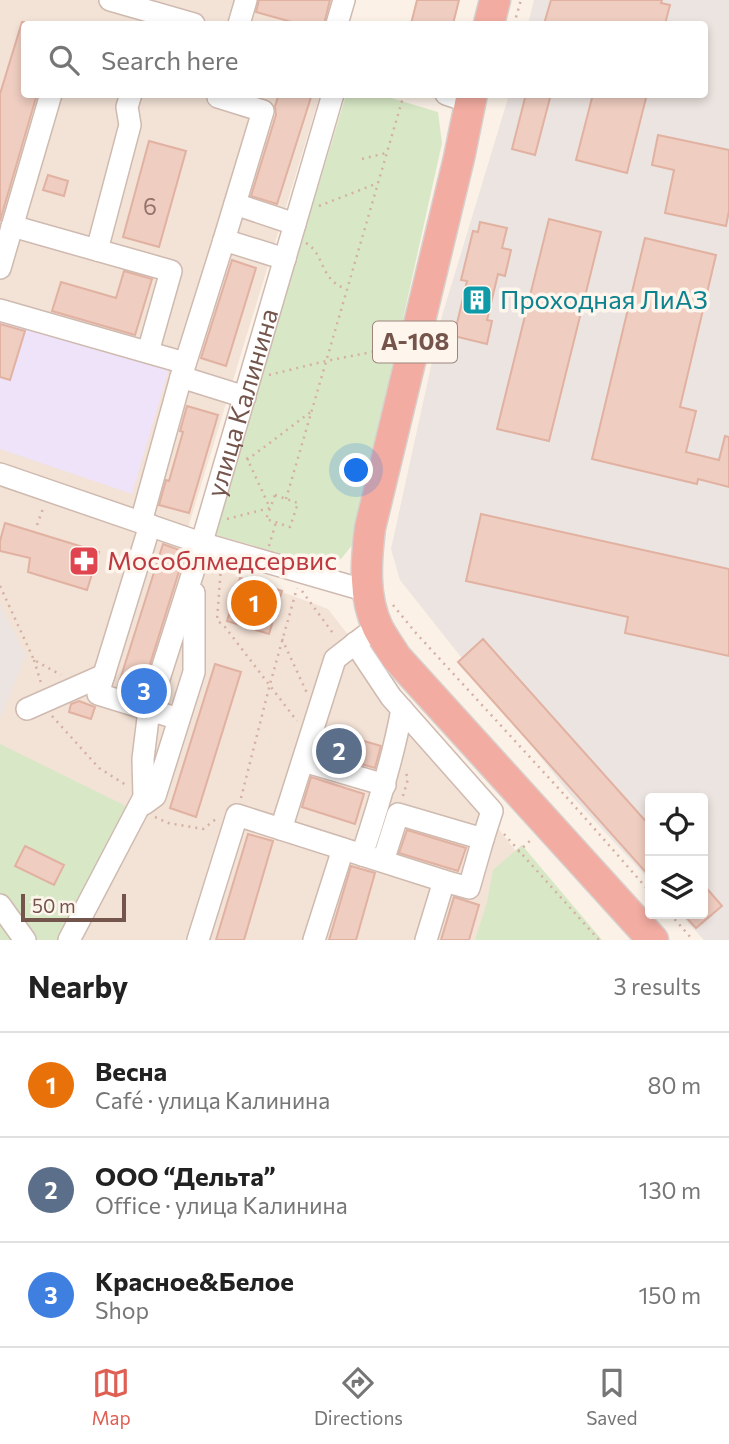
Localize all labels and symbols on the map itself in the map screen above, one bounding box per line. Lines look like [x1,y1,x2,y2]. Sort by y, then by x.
house number: 6 [143,192,157,220]
building icon: Проходная ЛиАЗ [460,283,494,317]
place label: Проходная ЛиАЗ [500,283,708,314]
street label: улица Калинина [199,304,283,500]
road number: А-108 [373,321,457,362]
your location [339,453,373,487]
pharmacy icon: Мособлмедсервис [67,544,101,578]
place label: Мособлмедсервис [107,544,337,575]
pin: 1 [231,577,277,629]
pin: 3 [121,665,167,717]
pin: 2 [316,725,362,777]
scale bar [21,891,126,923]

